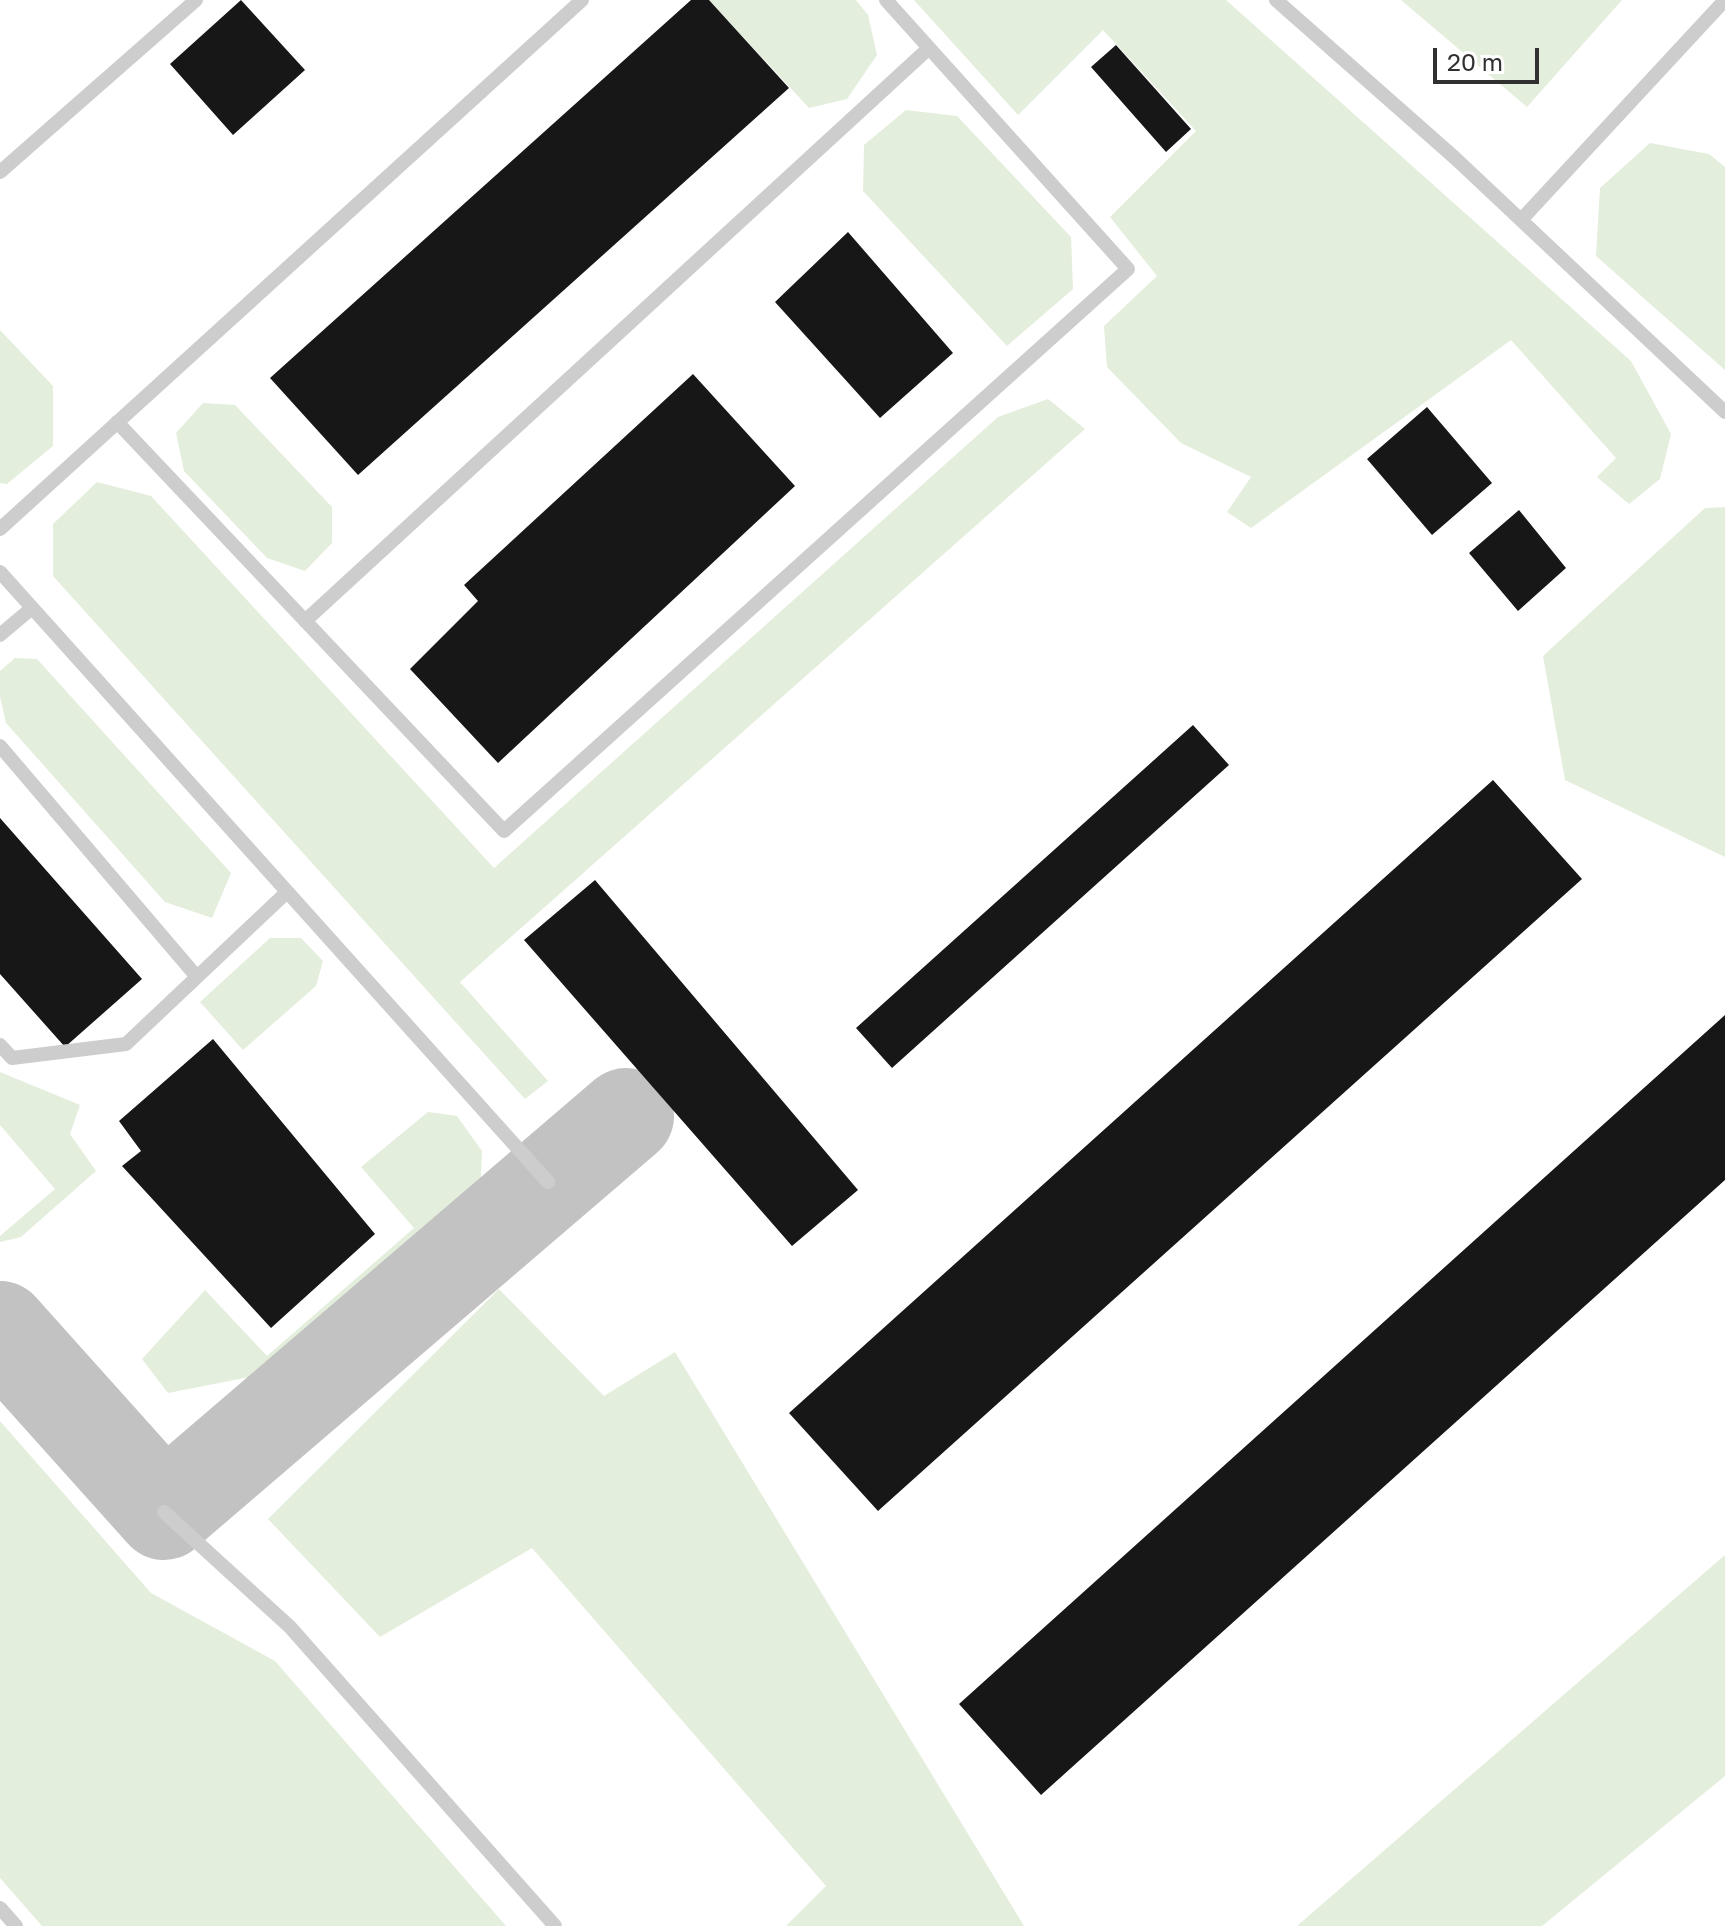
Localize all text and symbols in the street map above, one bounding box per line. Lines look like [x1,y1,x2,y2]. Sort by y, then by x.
scale bar [1437,32,1543,82]
text: 20 m [1447,47,1503,76]

